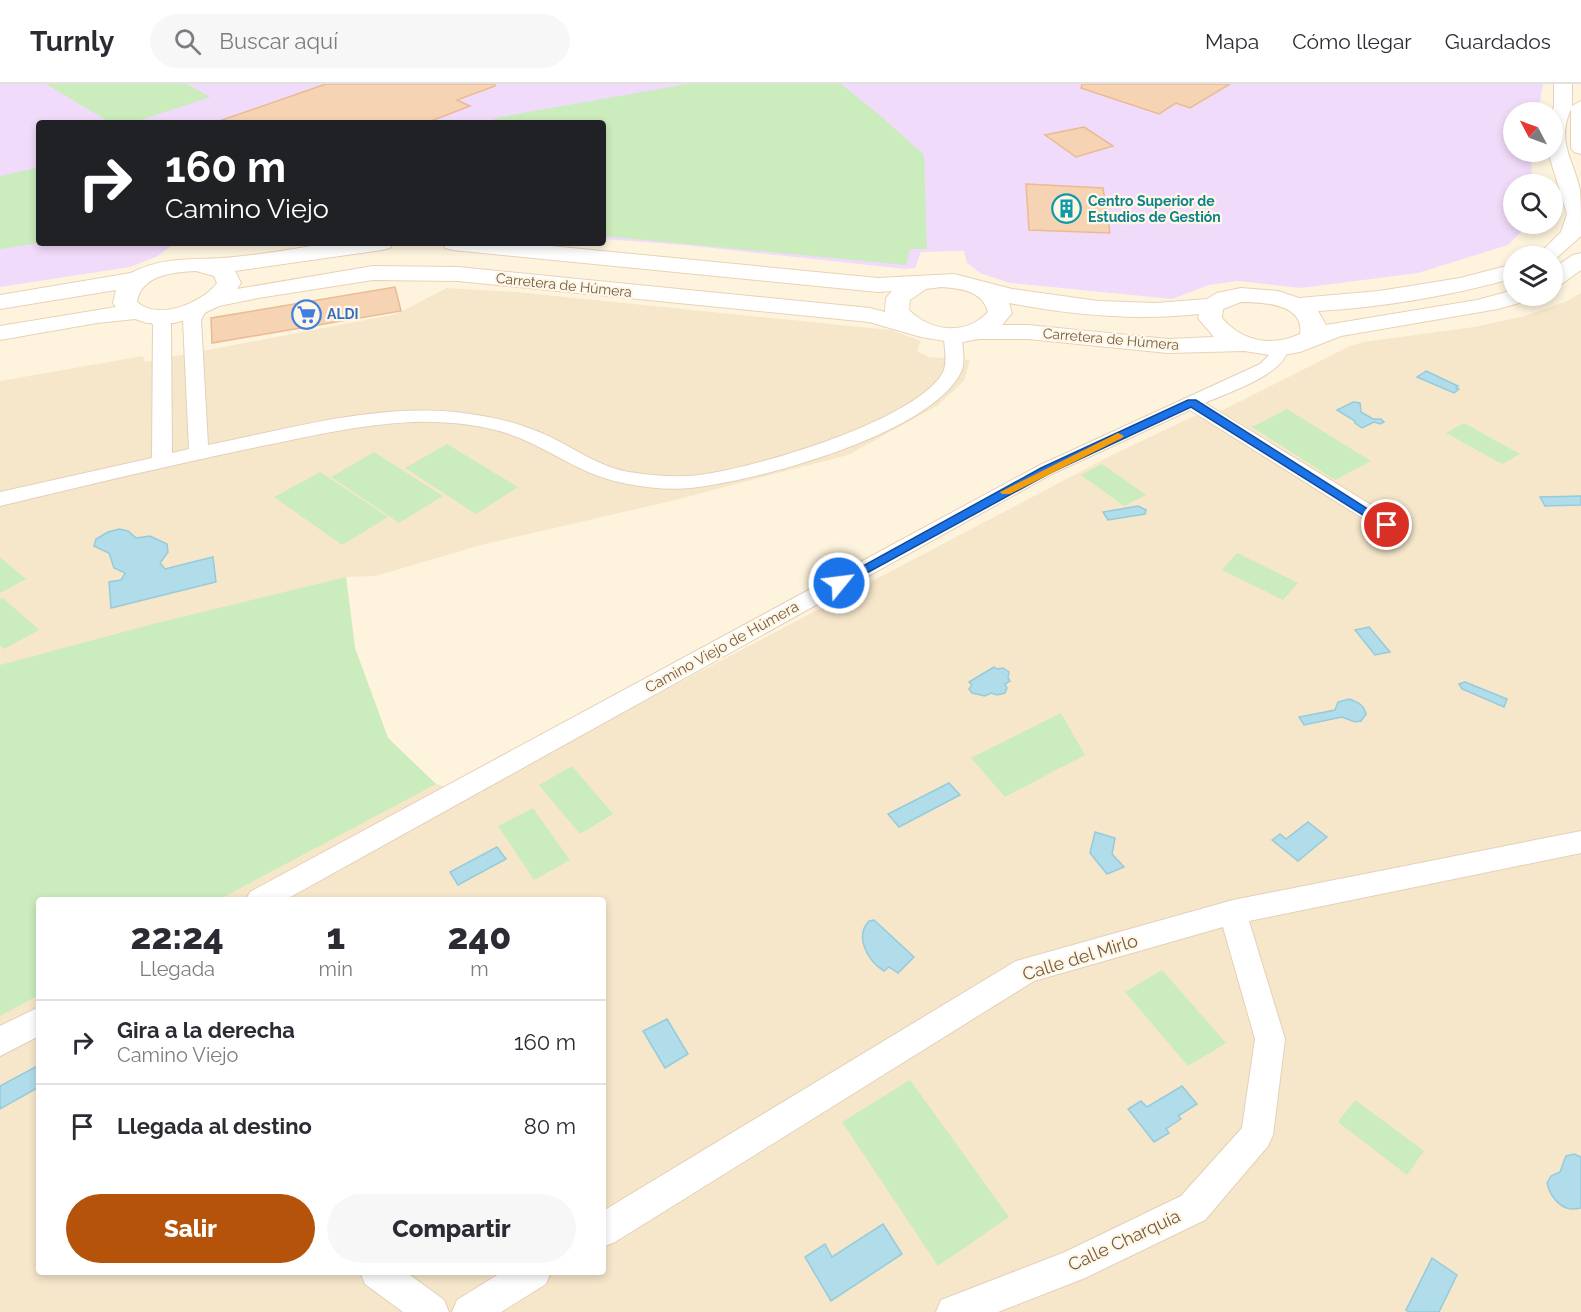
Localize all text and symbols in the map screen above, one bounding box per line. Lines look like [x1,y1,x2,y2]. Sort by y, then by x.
search box [150,14,570,68]
text: Turnly [30,25,114,58]
icon: search [171,25,204,58]
text: Buscar aquí [219,28,338,54]
text: Mapa [1205,29,1259,54]
text: Cómo llegar [1292,29,1412,54]
text: Guardados [1445,29,1551,54]
north arrow [1503,102,1563,162]
map controls [1503,102,1563,306]
text: 160 m [165,143,286,192]
icon: right [66,144,144,222]
button: search [1503,174,1563,234]
text: Camino Viejo [165,193,329,224]
building icon: Centro Superior de Estudios de Gestión [1051,193,1083,225]
place label: Centro Superior de Estudios de Gestión [1088,193,1221,225]
button: layers [1503,246,1563,306]
street label: Carretera de Húmera [495,270,633,300]
supermarket icon: ALDI [290,298,322,330]
place label: ALDI [327,306,359,322]
street label: Carretera de Húmera [1042,325,1180,353]
pin [1361,499,1412,550]
icon: arrive [1370,508,1403,541]
position arrow [807,551,871,615]
street label: Camino Viejo de Húmera [642,597,802,697]
text: 22:24 [131,915,224,957]
text: 1 [326,915,345,957]
text: 240 [448,915,511,957]
street label: Calle del Mirlo [1020,929,1140,985]
text: Llegada [140,957,215,981]
text: min [319,957,353,981]
text: m [470,957,489,981]
text: Gira a la derecha [117,1017,295,1043]
icon: right [66,1026,99,1059]
text: 160 m [514,1029,576,1055]
text: Camino Viejo [117,1043,238,1067]
icon: arrive [66,1110,99,1143]
text: Llegada al destino [117,1113,312,1139]
text: 80 m [524,1113,576,1139]
button: Salir [66,1194,315,1263]
button: Compartir [327,1194,576,1263]
street label: Calle Charquía [1065,1205,1183,1275]

